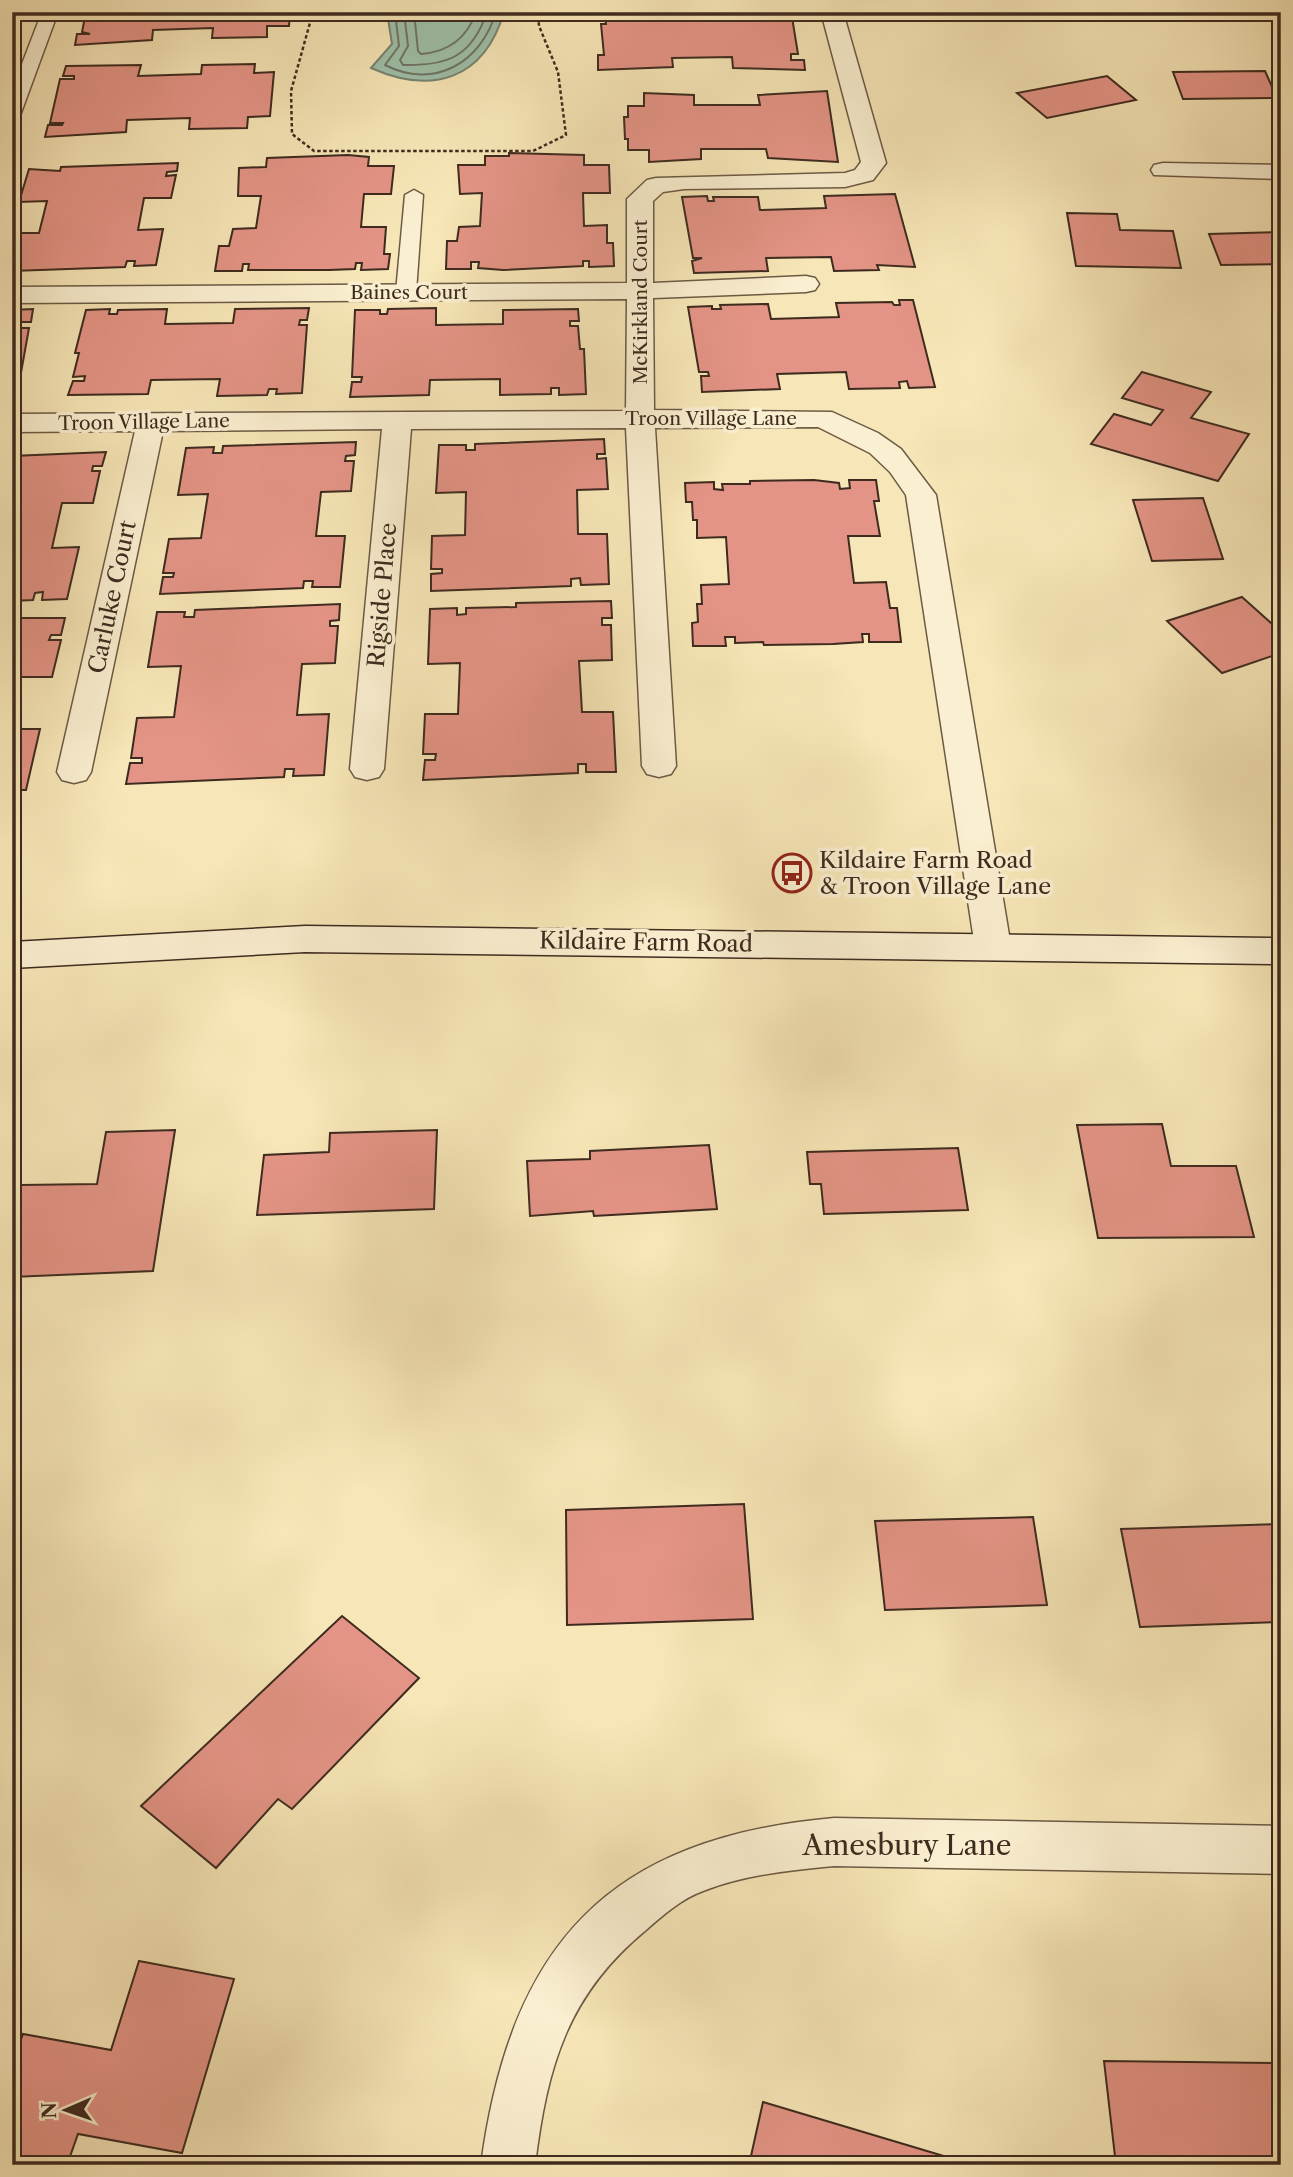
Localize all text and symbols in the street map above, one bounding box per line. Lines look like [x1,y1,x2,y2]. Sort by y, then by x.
street label: McKirkland Court [629,219,652,385]
street label: Baines Court [350,281,468,304]
street label: Troon Village Lane [625,407,797,430]
street label: Troon Village Lane [58,409,230,435]
street label: Carluke Court [82,518,142,676]
street label: Rigside Place [362,522,402,668]
place label: Kildaire Farm Road & Troon Village Lane [819,846,1051,900]
bus stop icon: Kildaire Farm Road & Troon Village Lane [771,852,813,894]
street label: Kildaire Farm Road [539,926,753,958]
street label: Amesbury Lane [801,1828,1012,1862]
north arrow [32,2076,102,2146]
text: N [38,2102,61,2119]

